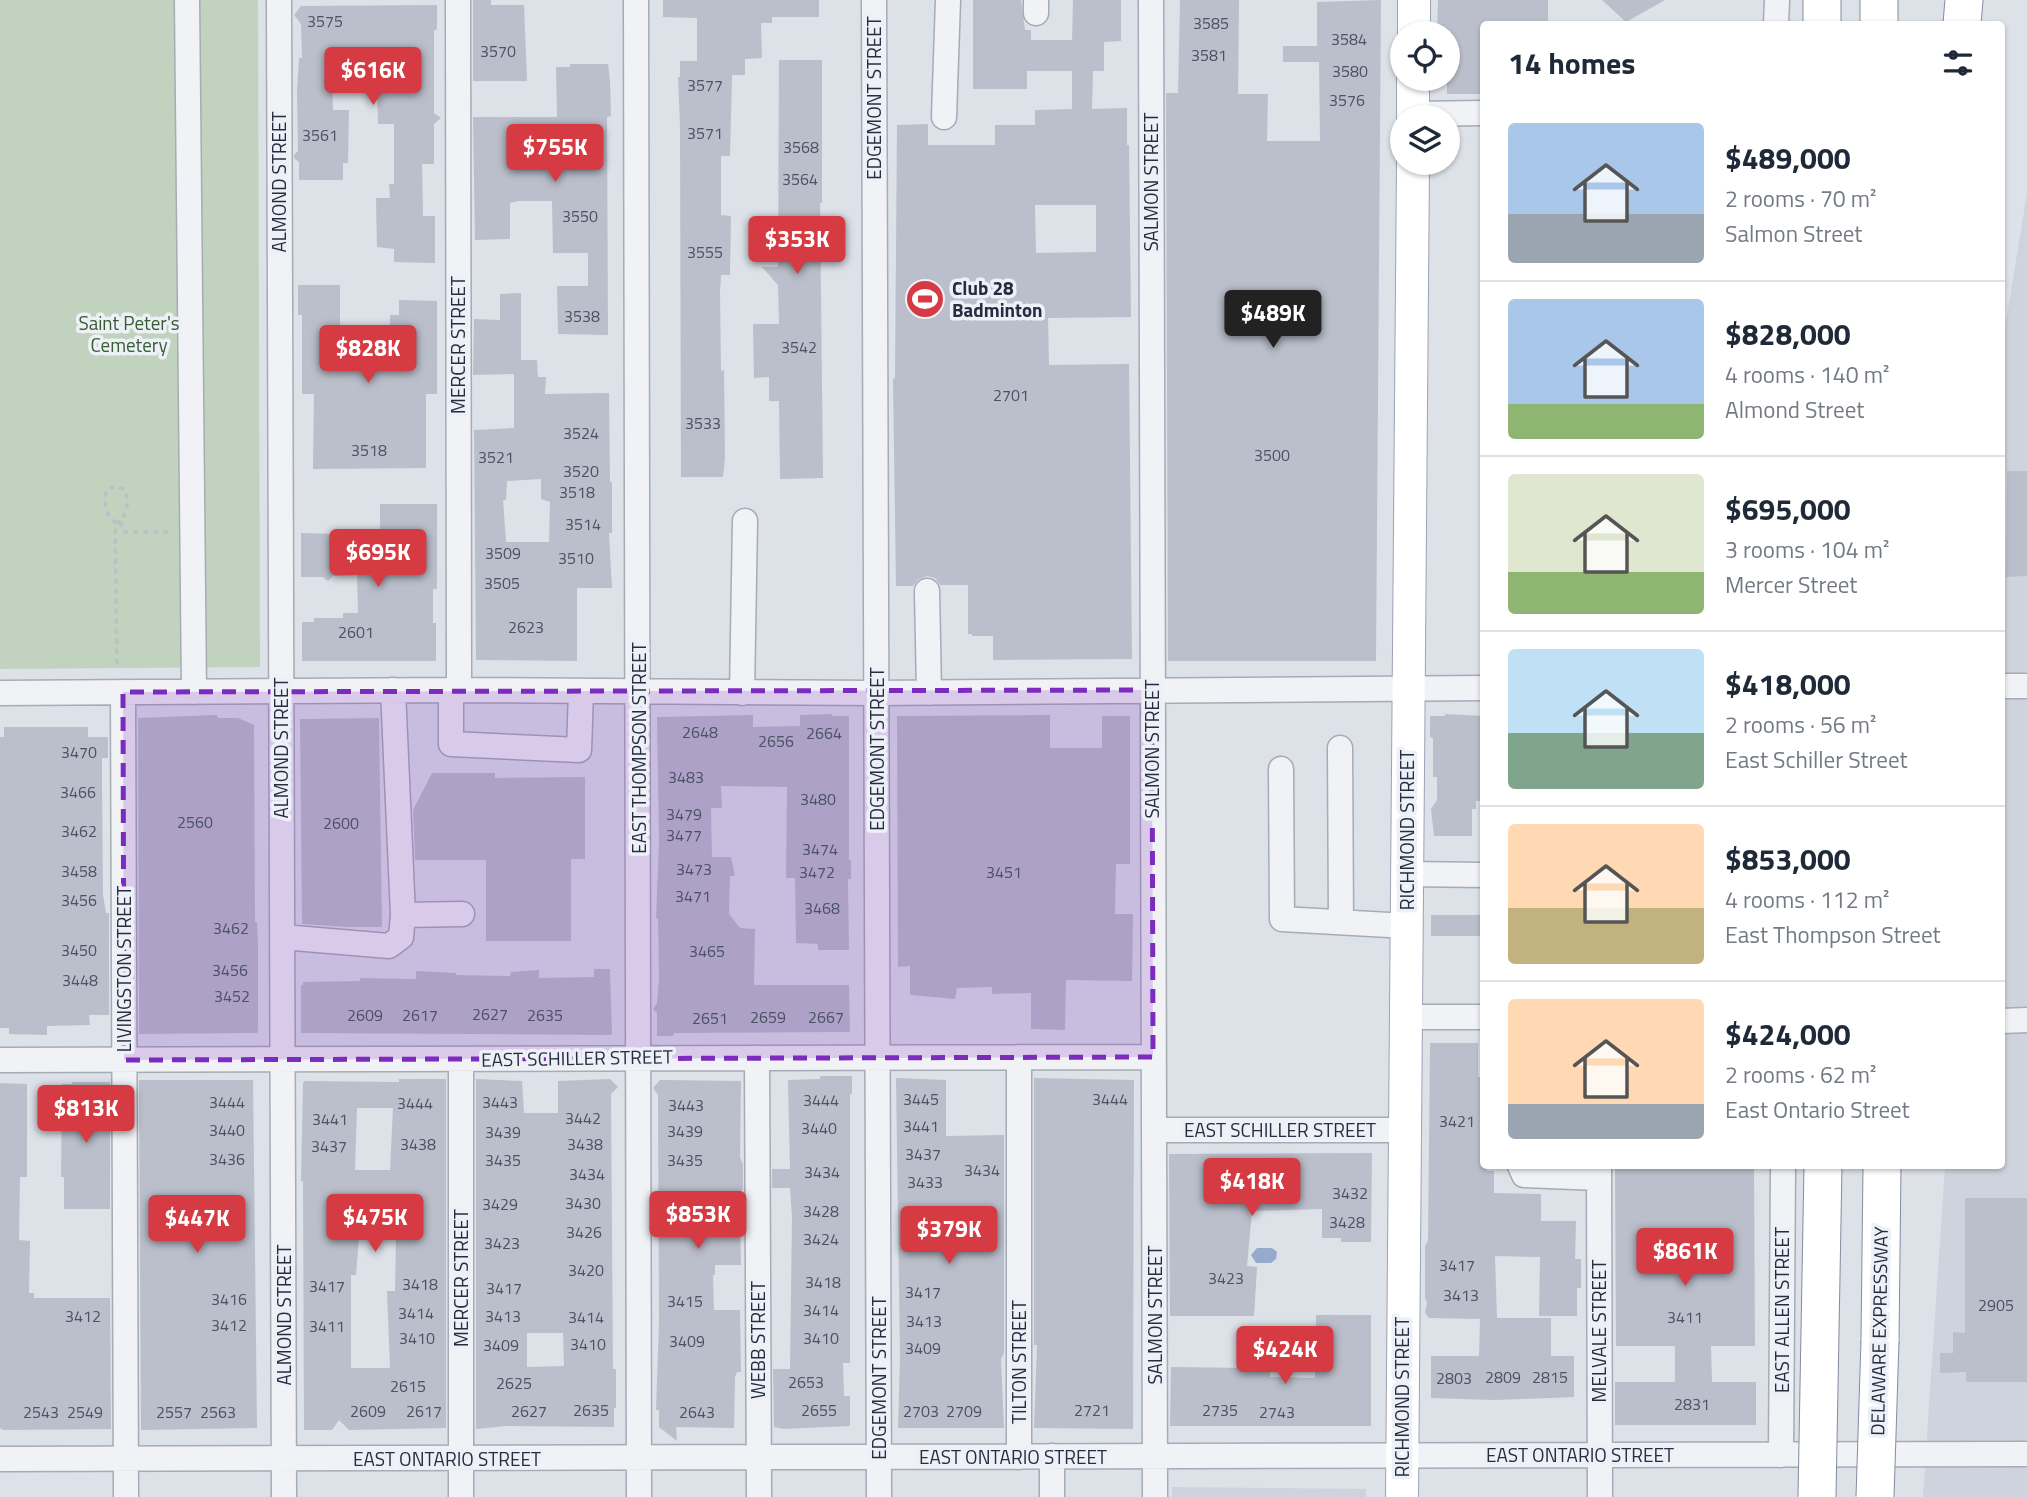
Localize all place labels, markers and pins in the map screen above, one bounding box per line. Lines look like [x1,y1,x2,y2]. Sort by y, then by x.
pin: $616K [324,48,422,107]
pin: $755K [506,124,604,184]
pin: $353K [748,216,846,276]
place label: Club 28 Badminton [952,273,1043,324]
sports icon: Club 28 Badminton [904,278,946,320]
pin: $489K [1224,290,1322,350]
pin: $828K [319,326,417,385]
pin: $695K [329,530,427,589]
pin: $813K [37,1086,135,1145]
pin: $418K [1203,1158,1301,1218]
pin: $853K [649,1192,747,1251]
pin: $475K [326,1194,424,1254]
pin: $447K [148,1196,246,1255]
pin: $379K [900,1206,998,1266]
pin: $861K [1636,1228,1734,1288]
pin: $424K [1236,1326,1334,1386]

